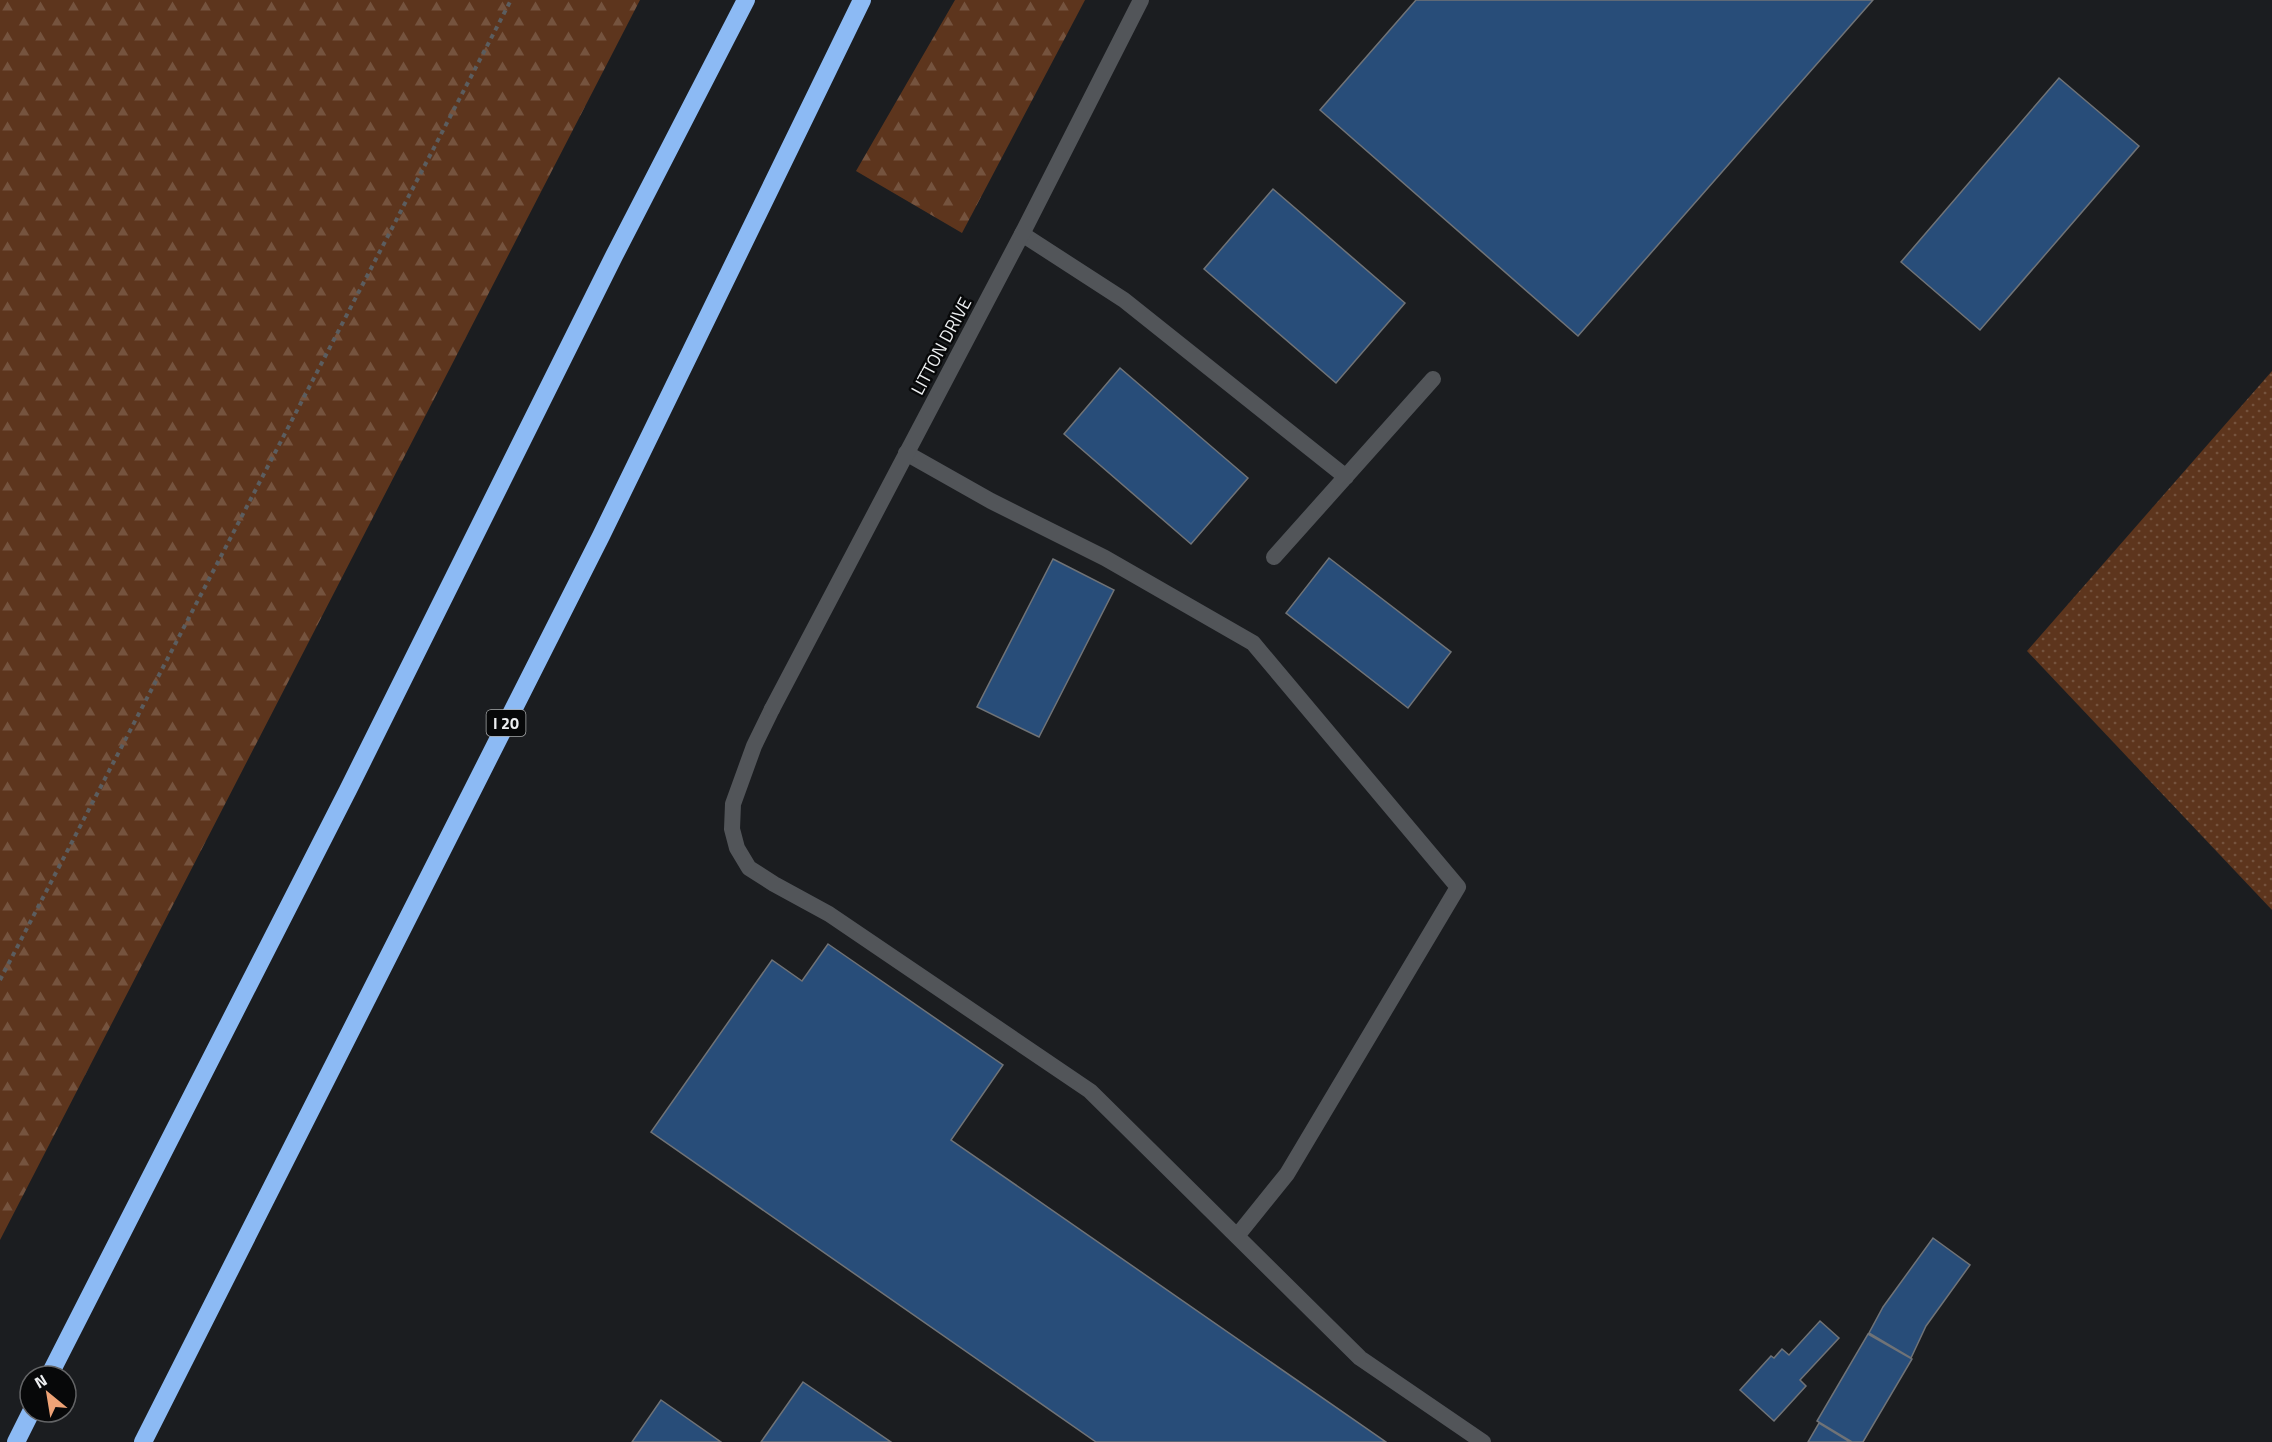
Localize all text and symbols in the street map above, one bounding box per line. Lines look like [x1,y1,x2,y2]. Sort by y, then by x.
street label: LITTON DRIVE [904,292,978,400]
road number: I 20 [486,710,526,736]
north arrow [18,1364,78,1424]
text: N [30,1368,51,1394]

